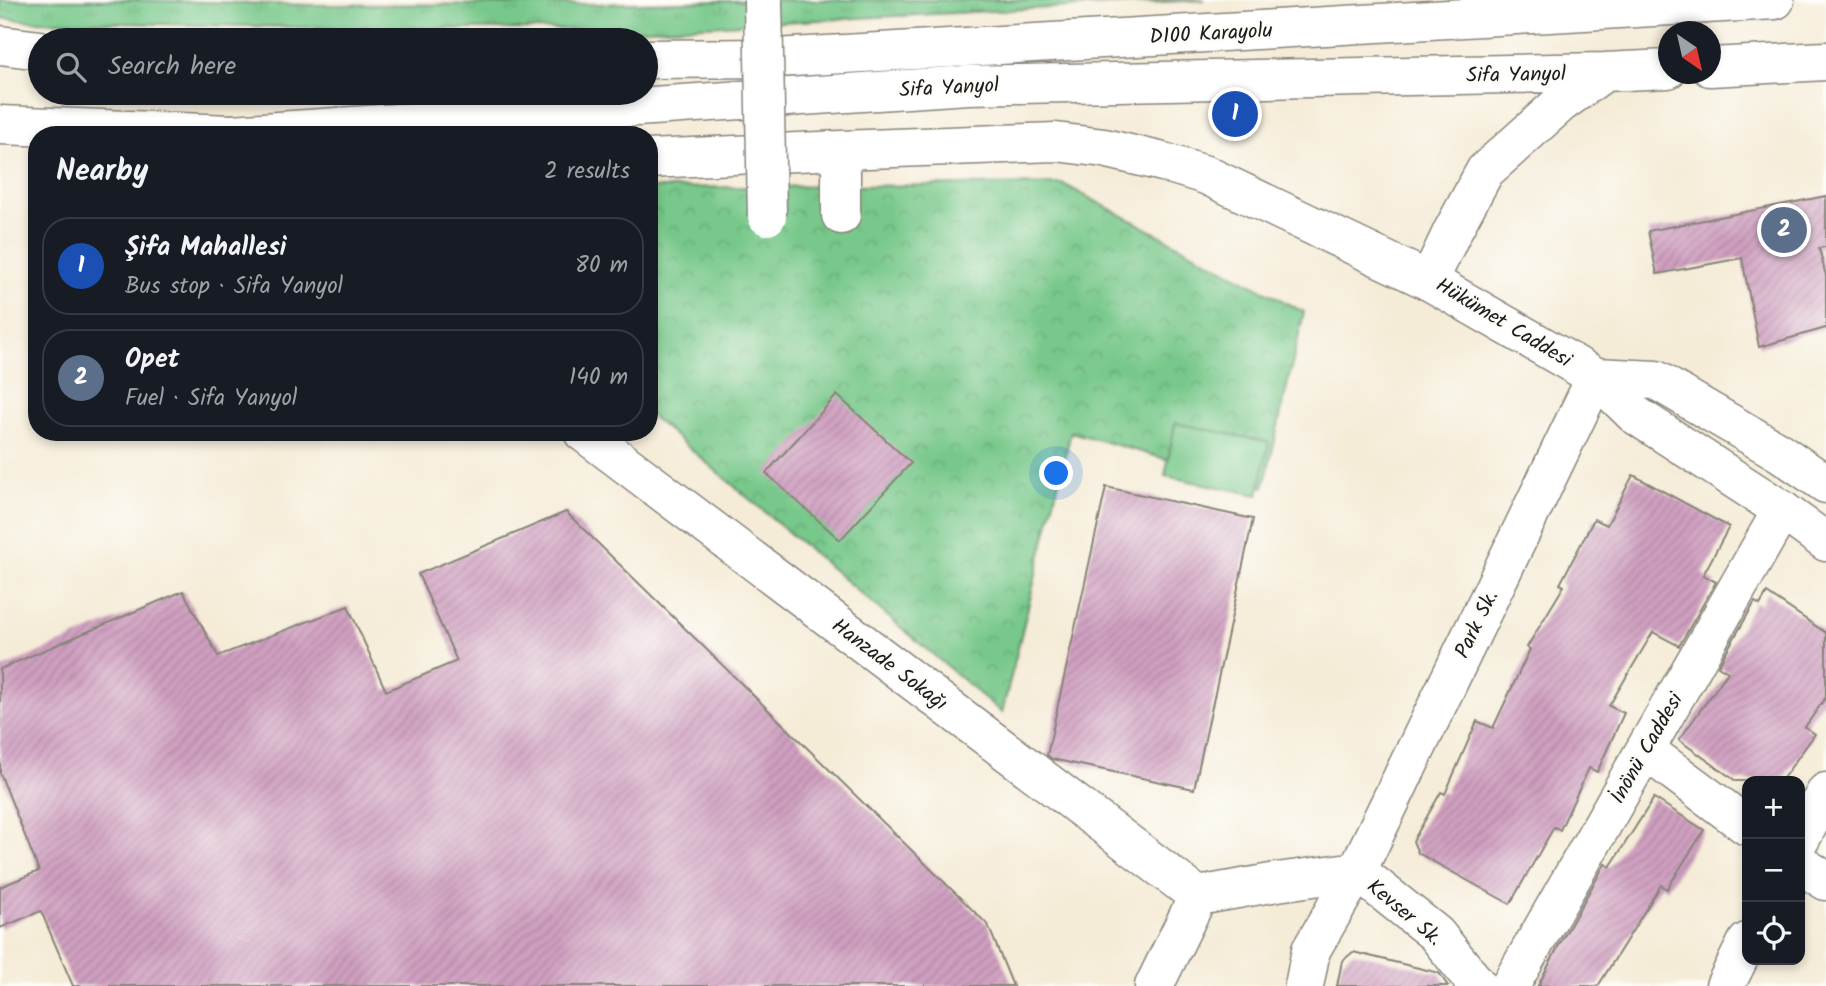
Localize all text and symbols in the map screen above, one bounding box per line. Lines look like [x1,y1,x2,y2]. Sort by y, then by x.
street label: D100 Karayolu [1149,15,1273,54]
north arrow [1658,21,1721,84]
search box [28,28,658,105]
text: Search here [108,46,236,88]
icon: search [52,48,90,86]
street label: Sifa Yanyol [1466,58,1566,93]
street label: Sifa Yanyol [898,69,1000,108]
pin: 1 [1212,88,1258,140]
text: Nearby [56,148,148,196]
text: 2 results [544,154,630,190]
pin: 2 [1761,204,1807,256]
text: Şifa Mahallesi [125,227,287,269]
text: 1 [78,248,84,284]
text: 80 m [575,248,628,284]
text: Bus stop · Sifa Yanyol [125,269,343,305]
street label: Hükümet Caddesi [1429,270,1578,377]
text: Opet [125,339,180,381]
text: 2 [74,360,88,396]
text: 140 m [569,360,628,396]
text: Fuel · Sifa Yanyol [125,381,297,417]
your location [1039,456,1073,490]
street label: Park Sk. [1447,585,1508,664]
street label: Hanzade Sokağı [824,610,954,720]
street label: İnönü Caddesi [1602,686,1693,811]
map controls [1742,776,1805,965]
button: + [1742,776,1805,839]
button: − [1742,839,1805,902]
street label: Kevser Sk. [1359,871,1449,955]
button: locate [1742,902,1805,965]

